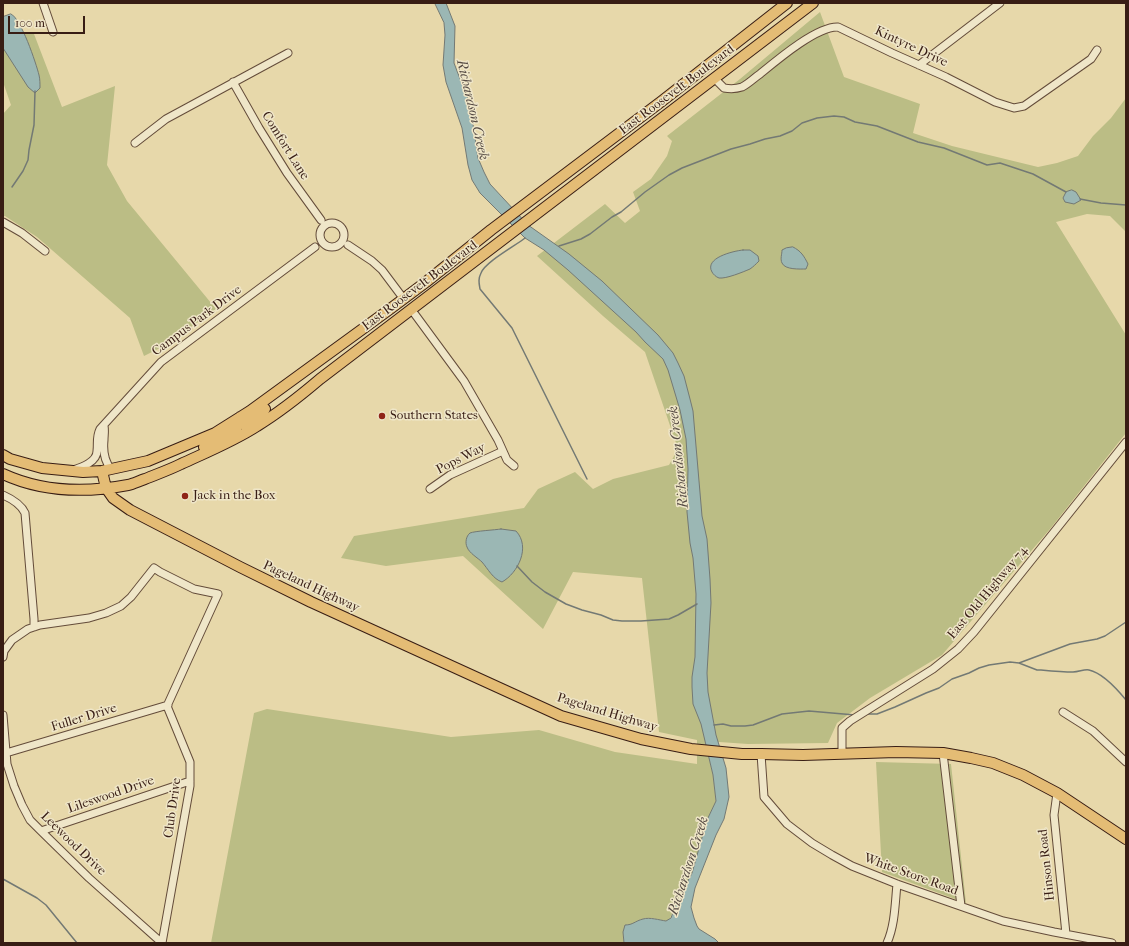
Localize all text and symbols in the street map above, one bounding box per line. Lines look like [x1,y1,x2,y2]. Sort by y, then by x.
scale bar [10,8,87,34]
text: 100 m [15,16,45,30]
street label: Kintyre Drive [872,23,950,71]
street label: East Roosevelt Boulevard [616,42,738,138]
water label: Richardson Creek [452,58,492,162]
street label: Comfort Lane [258,109,312,183]
street label: East Roosevelt Boulevard [359,238,481,334]
street label: Campus Park Drive [149,282,245,360]
water label: Richardson Creek [665,405,693,509]
place label: Southern States [390,408,478,424]
marker: Southern States [377,411,387,421]
street label: Pops Way [434,440,488,478]
place label: Jack in the Box [193,488,276,504]
marker: Jack in the Box [180,491,190,501]
street label: East Old Highway 74 [945,543,1031,643]
street label: Pageland Highway [260,558,362,616]
street label: Pageland Highway [555,690,659,736]
street label: Fuller Drive [49,701,119,735]
street label: Lileswood Drive [66,773,156,817]
street label: Club Drive [161,777,185,839]
street label: Leewood Drive [37,809,109,879]
water label: Richardson Creek [665,815,713,917]
street label: Hinson Road [1035,828,1059,902]
street label: White Store Road [862,851,960,899]

